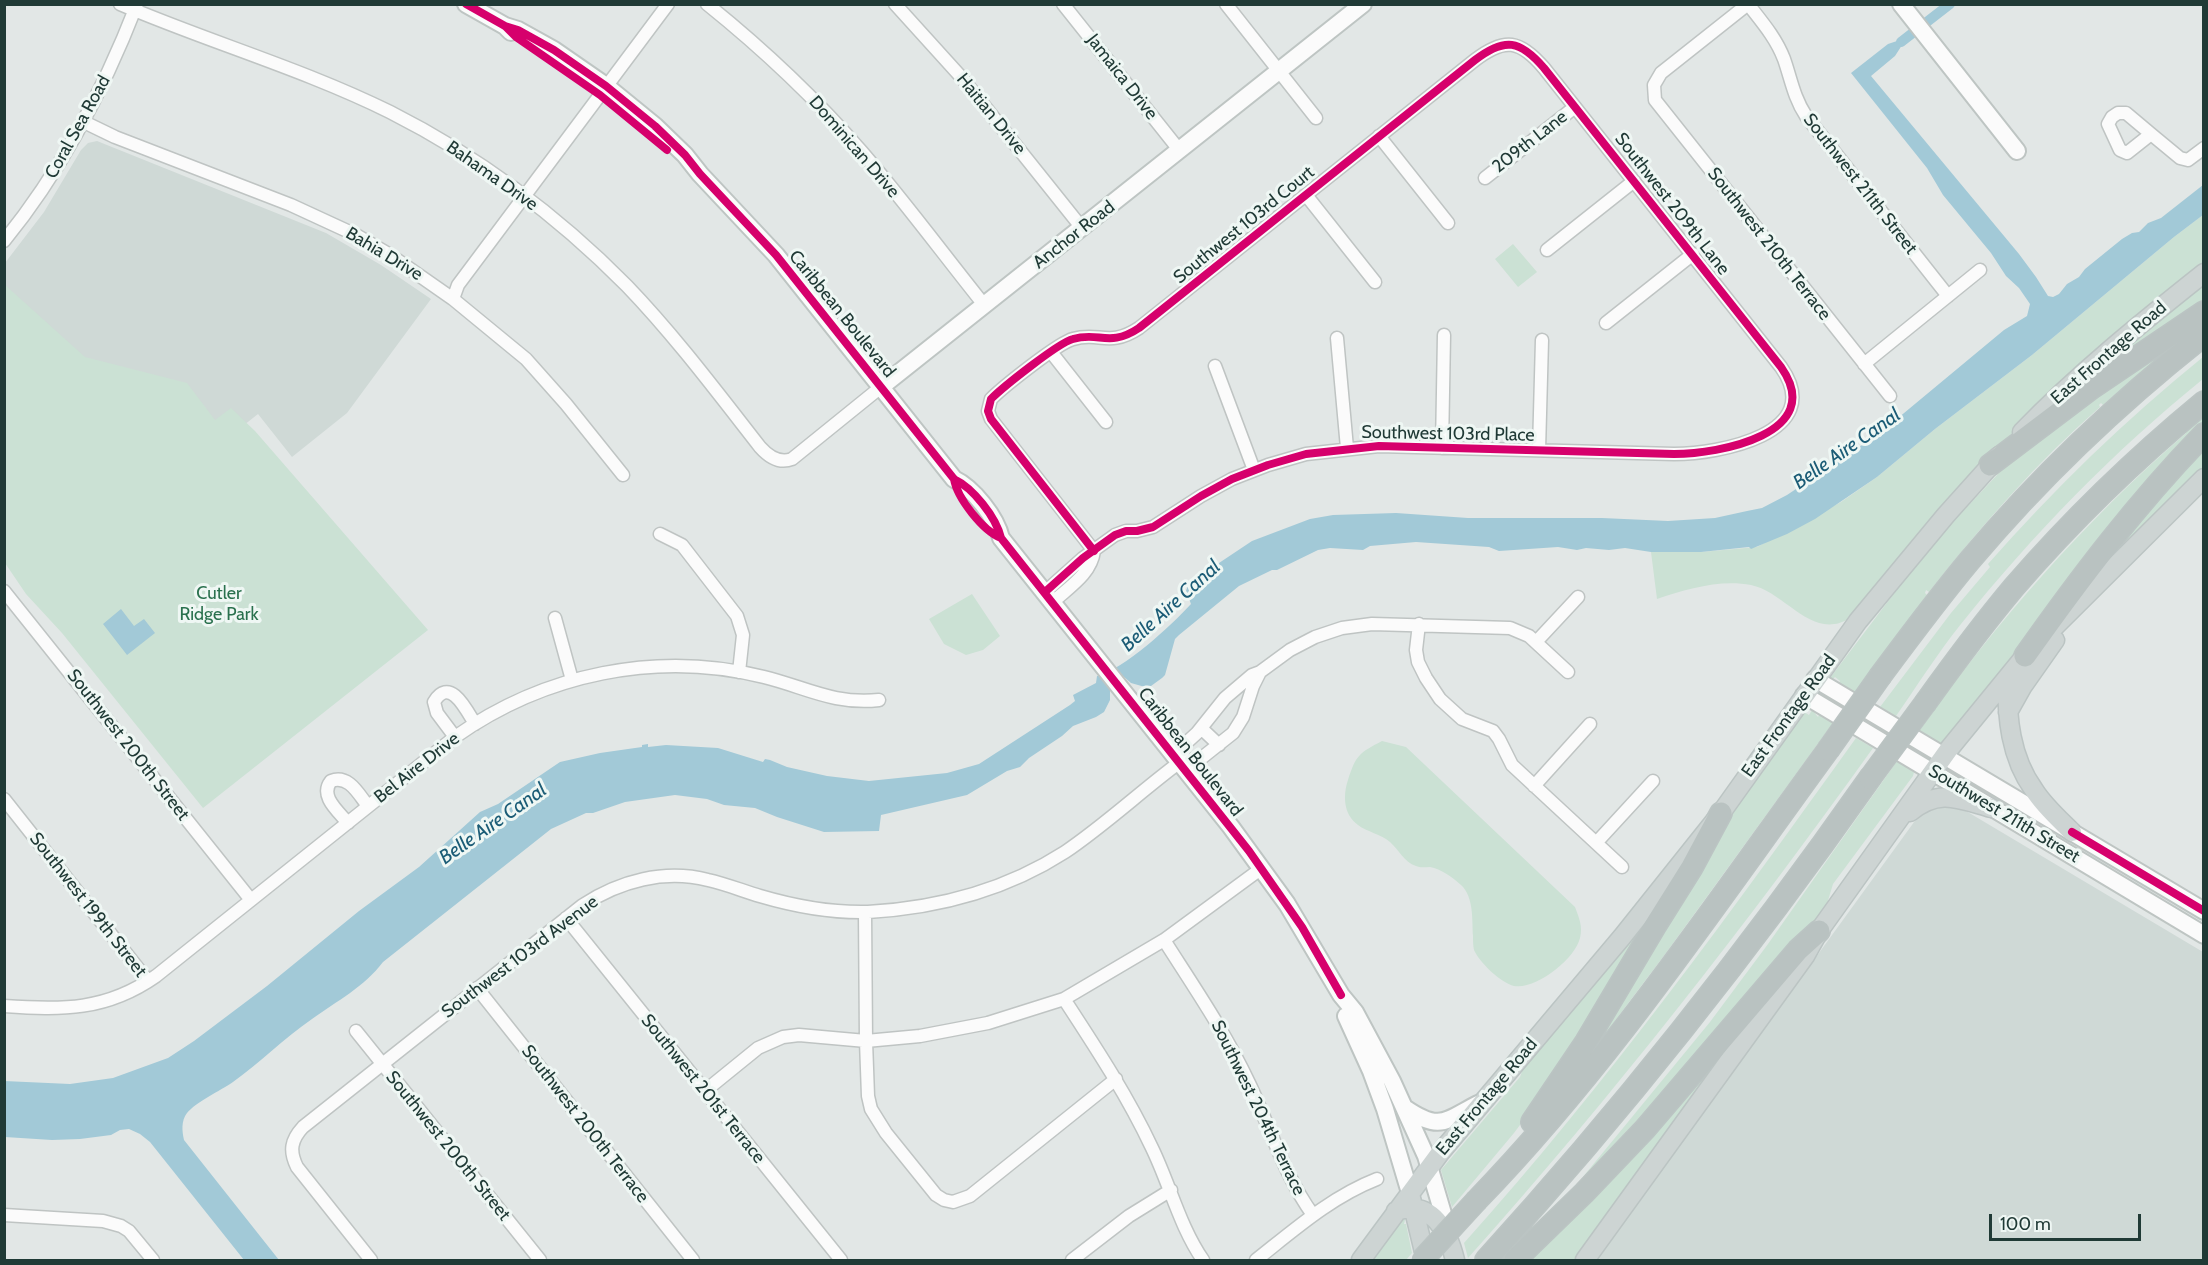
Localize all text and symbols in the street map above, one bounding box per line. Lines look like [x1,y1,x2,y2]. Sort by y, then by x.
street label: Jamaica Drive [1082,30,1162,124]
street label: Haitian Drive [952,69,1030,159]
street label: Coral Sea Road [41,72,115,182]
street label: Dominican Drive [804,92,904,202]
street label: 209th Lane [1488,106,1572,178]
street label: Southwest 211th Street [1798,109,1922,259]
street label: Southwest 209th Lane [1610,129,1734,279]
street label: Bahama Drive [442,137,542,215]
street label: Southwest 103rd Court [1169,162,1319,288]
street label: Southwest 210th Terrace [1703,163,1835,325]
street label: Anchor Road [1029,196,1119,274]
street label: Bahia Drive [342,223,426,285]
street label: Caribbean Boulevard [784,246,900,382]
street label: East Frontage Road [2047,297,2171,409]
water label: Belle Aire Canal [1789,403,1905,495]
street label: Southwest 103rd Place [1361,422,1535,446]
water label: Belle Aire Canal [1116,555,1226,657]
park label: Cutler Ridge Park [179,583,259,626]
street label: East Frontage Road [1737,651,1841,781]
street label: Southwest 200th Street [62,665,194,825]
street label: Caribbean Boulevard [1133,683,1247,821]
street label: Bel Aire Drive [370,728,464,808]
street label: Southwest 211th Street [1924,760,2084,868]
water label: Belle Aire Canal [435,778,551,870]
street label: Southwest 199th Street [25,828,151,982]
street label: Southwest 103rd Avenue [438,891,602,1023]
street label: Southwest 201st Terrace [636,1010,770,1168]
street label: Southwest 204th Terrace [1206,1017,1310,1199]
street label: East Frontage Road [1432,1034,1542,1160]
street label: Southwest 200th Terrace [517,1041,653,1207]
street label: Southwest 200th Street [381,1067,515,1225]
scale bar [1992,1202,2144,1240]
text: 100 m [2000,1213,2051,1235]

